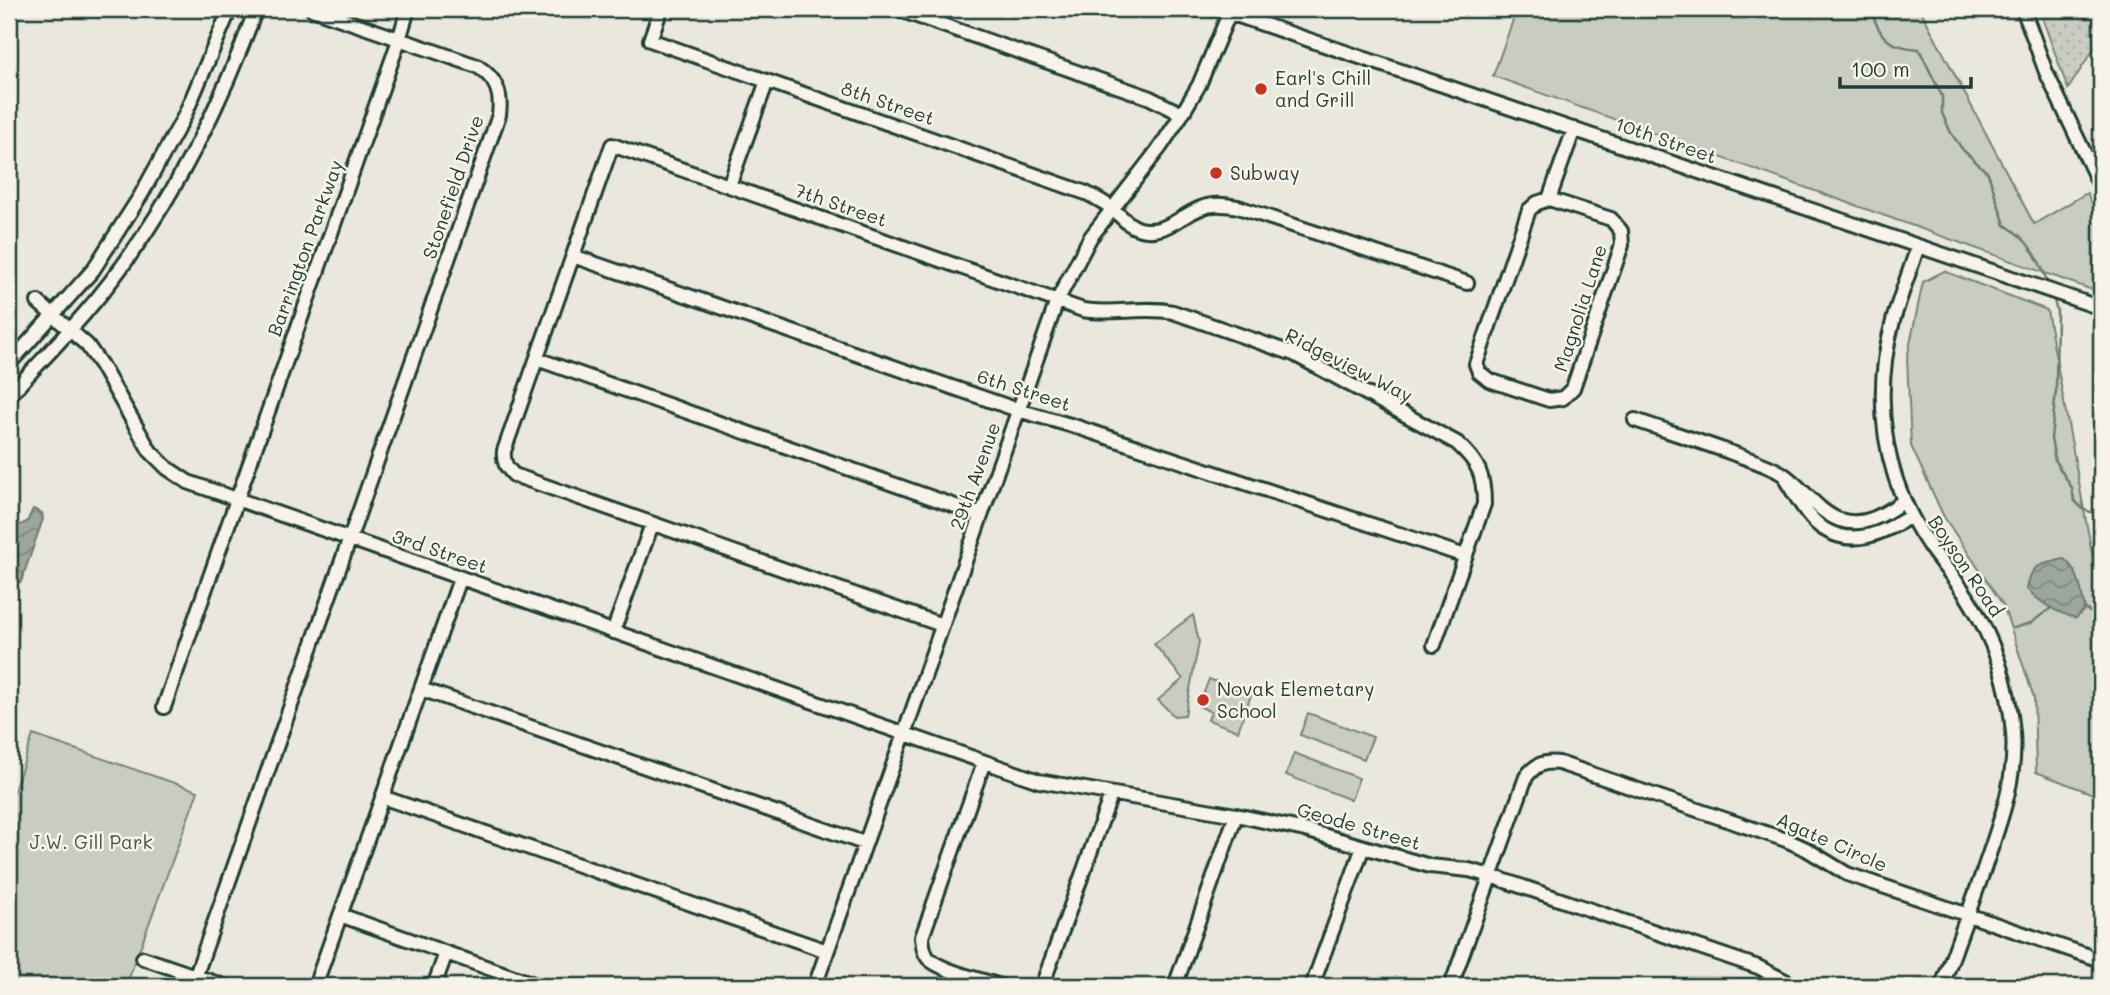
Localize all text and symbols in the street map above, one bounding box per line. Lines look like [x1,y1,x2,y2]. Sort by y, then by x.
scale bar [1840,46,1972,90]
text: 100 m [1851,55,1910,82]
place label: Earl's Chill and Grill [1275,65,1371,112]
street label: 8th Street [838,75,938,130]
marker: Earl's Chill and Grill [1253,81,1269,97]
street label: 10th Street [1612,110,1720,169]
street label: Stonefield Drive [416,112,489,262]
street label: Barrington Parkway [261,156,348,339]
place label: Subway [1230,160,1300,185]
marker: Subway [1208,165,1224,181]
street label: 7th Street [792,177,891,232]
street label: Magnolia Lane [1547,241,1612,375]
street label: Ridgeview Way [1281,322,1417,407]
street label: 6th Street [974,363,1074,416]
street label: 29th Avenue [944,419,1006,533]
street label: Boyson Road [1923,510,2010,621]
street label: 3rd Street [389,523,491,579]
place label: Novak Elemetary School [1217,676,1374,723]
marker: Novak Elemetary School [1195,692,1211,708]
street label: Geode Street [1294,796,1424,855]
street label: Agate Circle [1773,806,1892,877]
park label: J.W. Gill Park [29,829,153,854]

